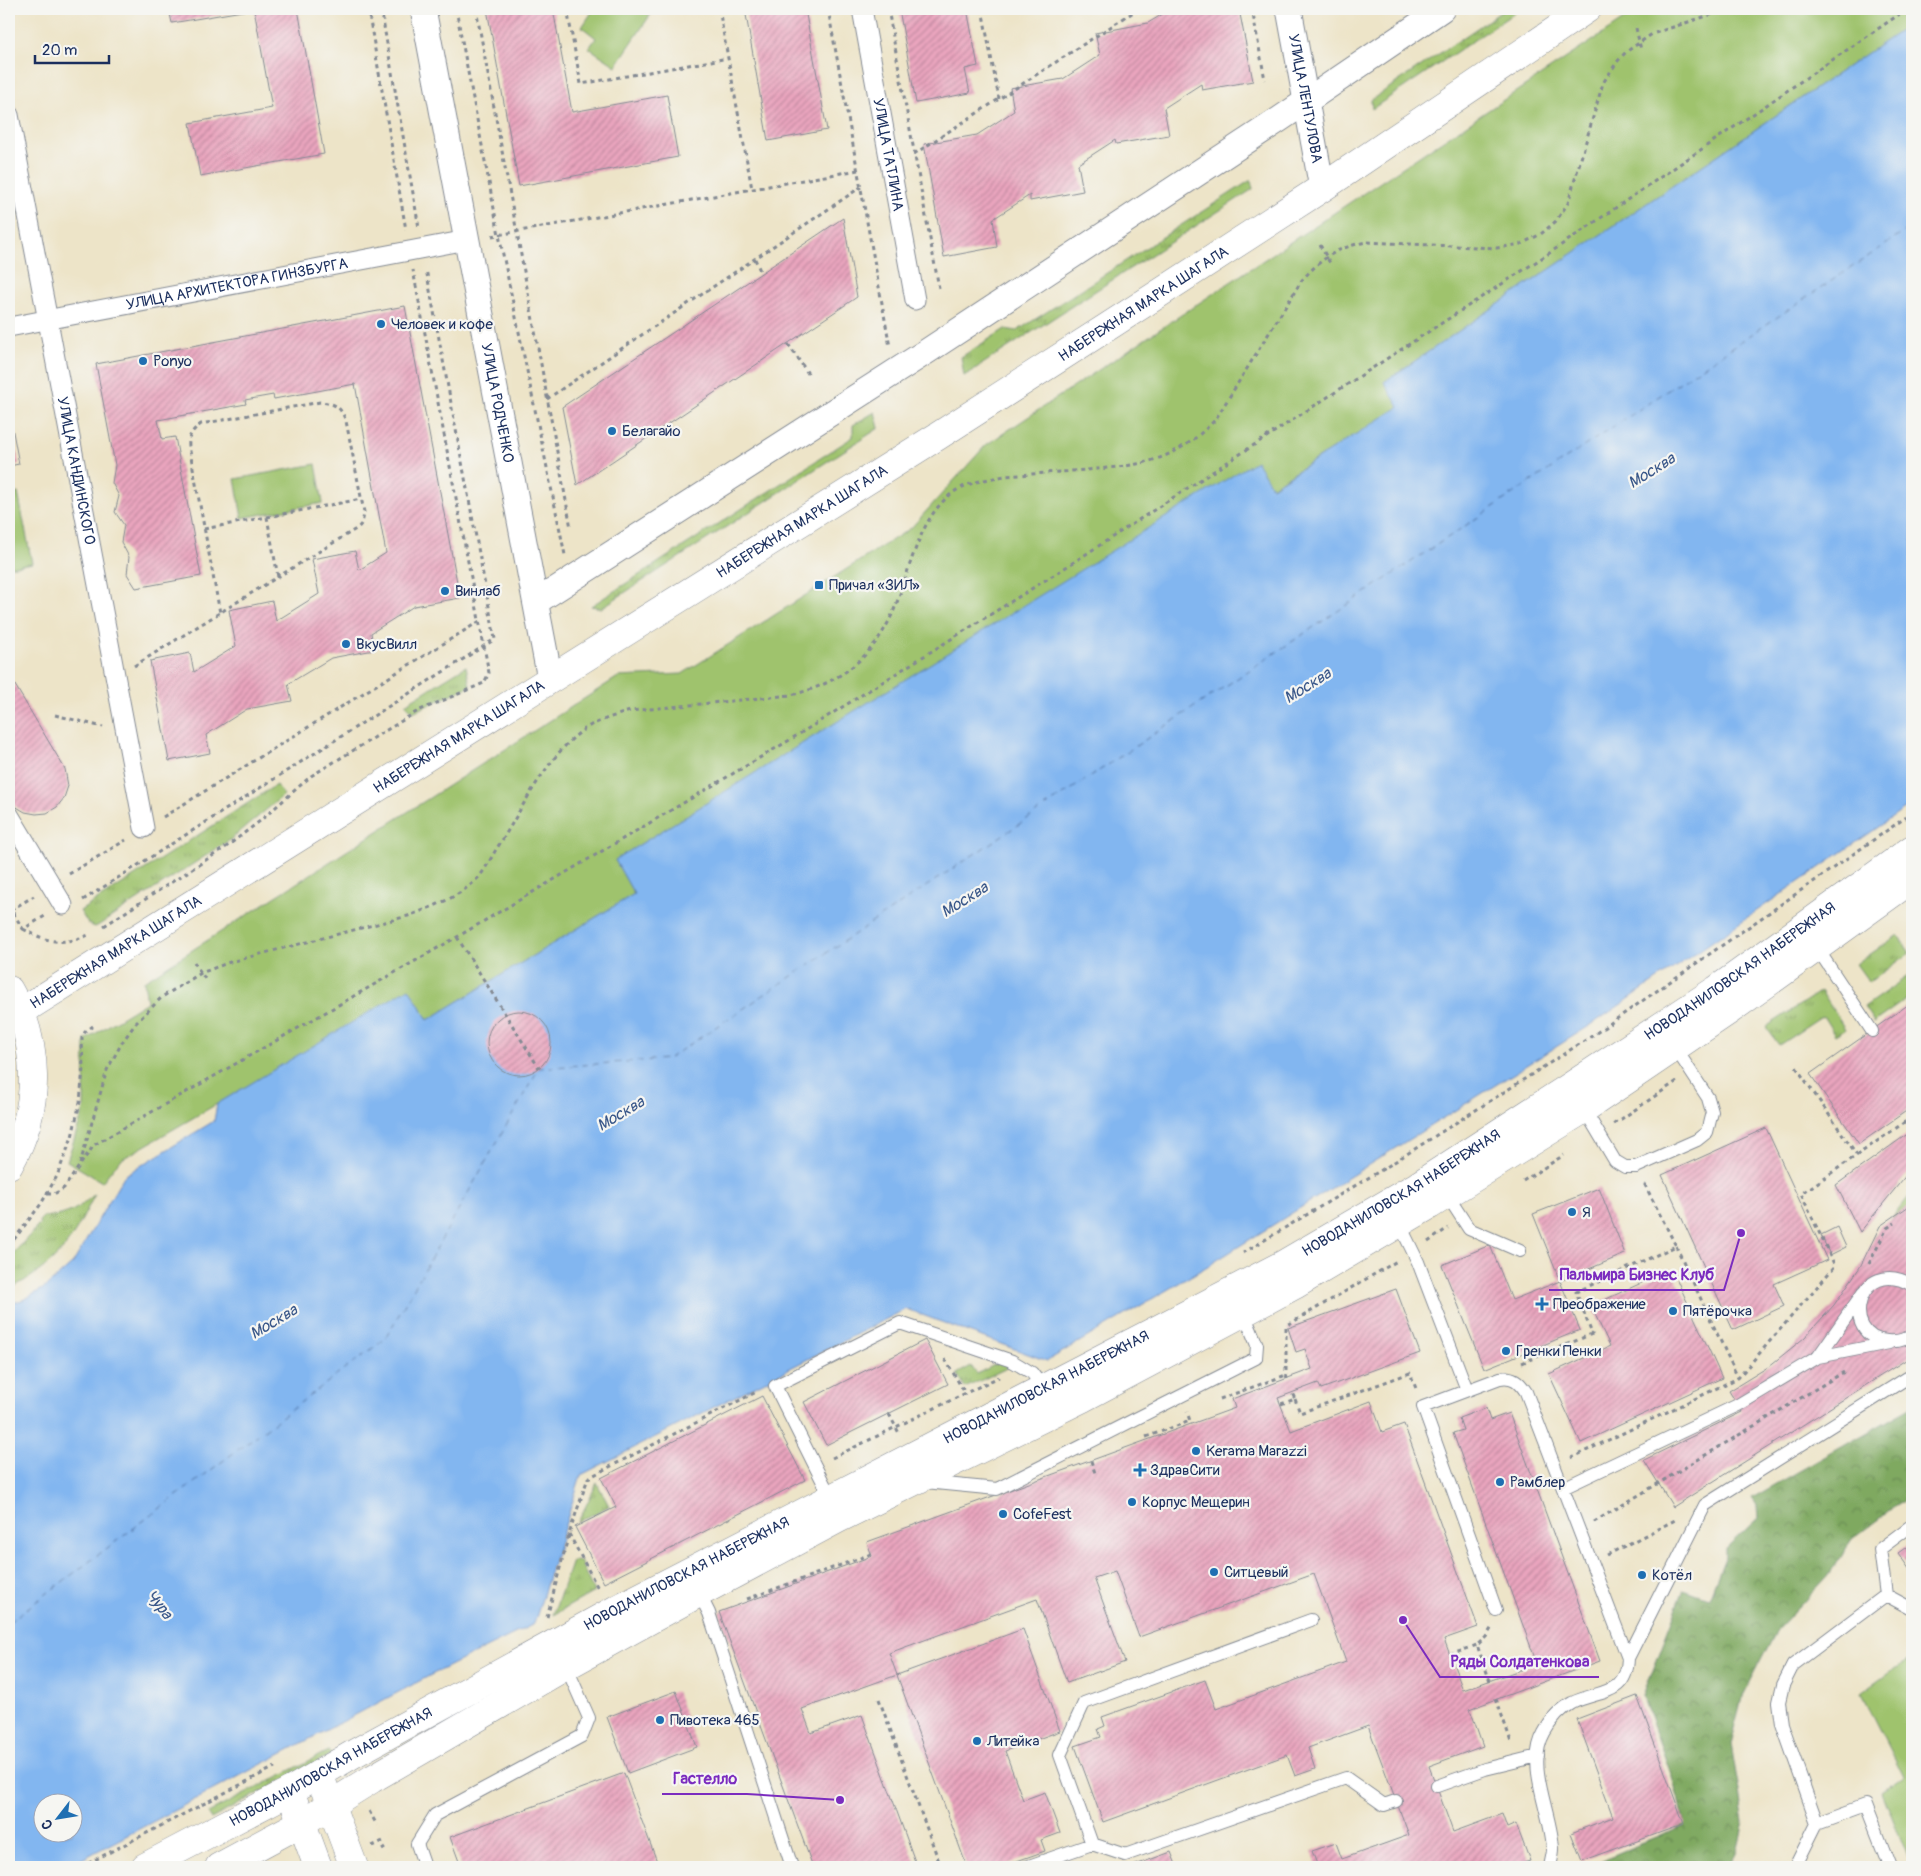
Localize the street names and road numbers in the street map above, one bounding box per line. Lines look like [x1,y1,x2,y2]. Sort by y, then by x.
street label: УЛИЦА ЛЕНТУЛОВА [1284,32,1326,165]
street label: УЛИЦА ТАТЛИНА [868,97,908,213]
street label: НАБЕРЕЖНАЯ МАРКА ШАГАЛА [1055,242,1232,366]
street label: УЛИЦА АРХИТЕКТОРА ГИНЗБУРГА [125,254,350,315]
street label: УЛИЦА РОДЧЕНКО [477,342,518,464]
street label: УЛИЦА КАНДИНСКОГО [53,395,99,546]
street label: НАБЕРЕЖНАЯ МАРКА ШАГАЛА [713,461,892,583]
street label: НАБЕРЕЖНАЯ МАРКА ШАГАЛА [370,676,549,798]
street label: НАБЕРЕЖНАЯ МАРКА ШАГАЛА [27,891,206,1013]
street label: НОВОДАНИЛОВСКАЯ НАБЕРЕЖНАЯ [1641,898,1840,1045]
street label: НОВОДАНИЛОВСКАЯ НАБЕРЕЖНАЯ [1299,1125,1504,1261]
street label: НОВОДАНИЛОВСКАЯ НАБЕРЕЖНАЯ [940,1326,1152,1449]
street label: НОВОДАНИЛОВСКАЯ НАБЕРЕЖНАЯ [581,1512,793,1635]
street label: НОВОДАНИЛОВСКАЯ НАБЕРЕЖНАЯ [226,1703,436,1831]

